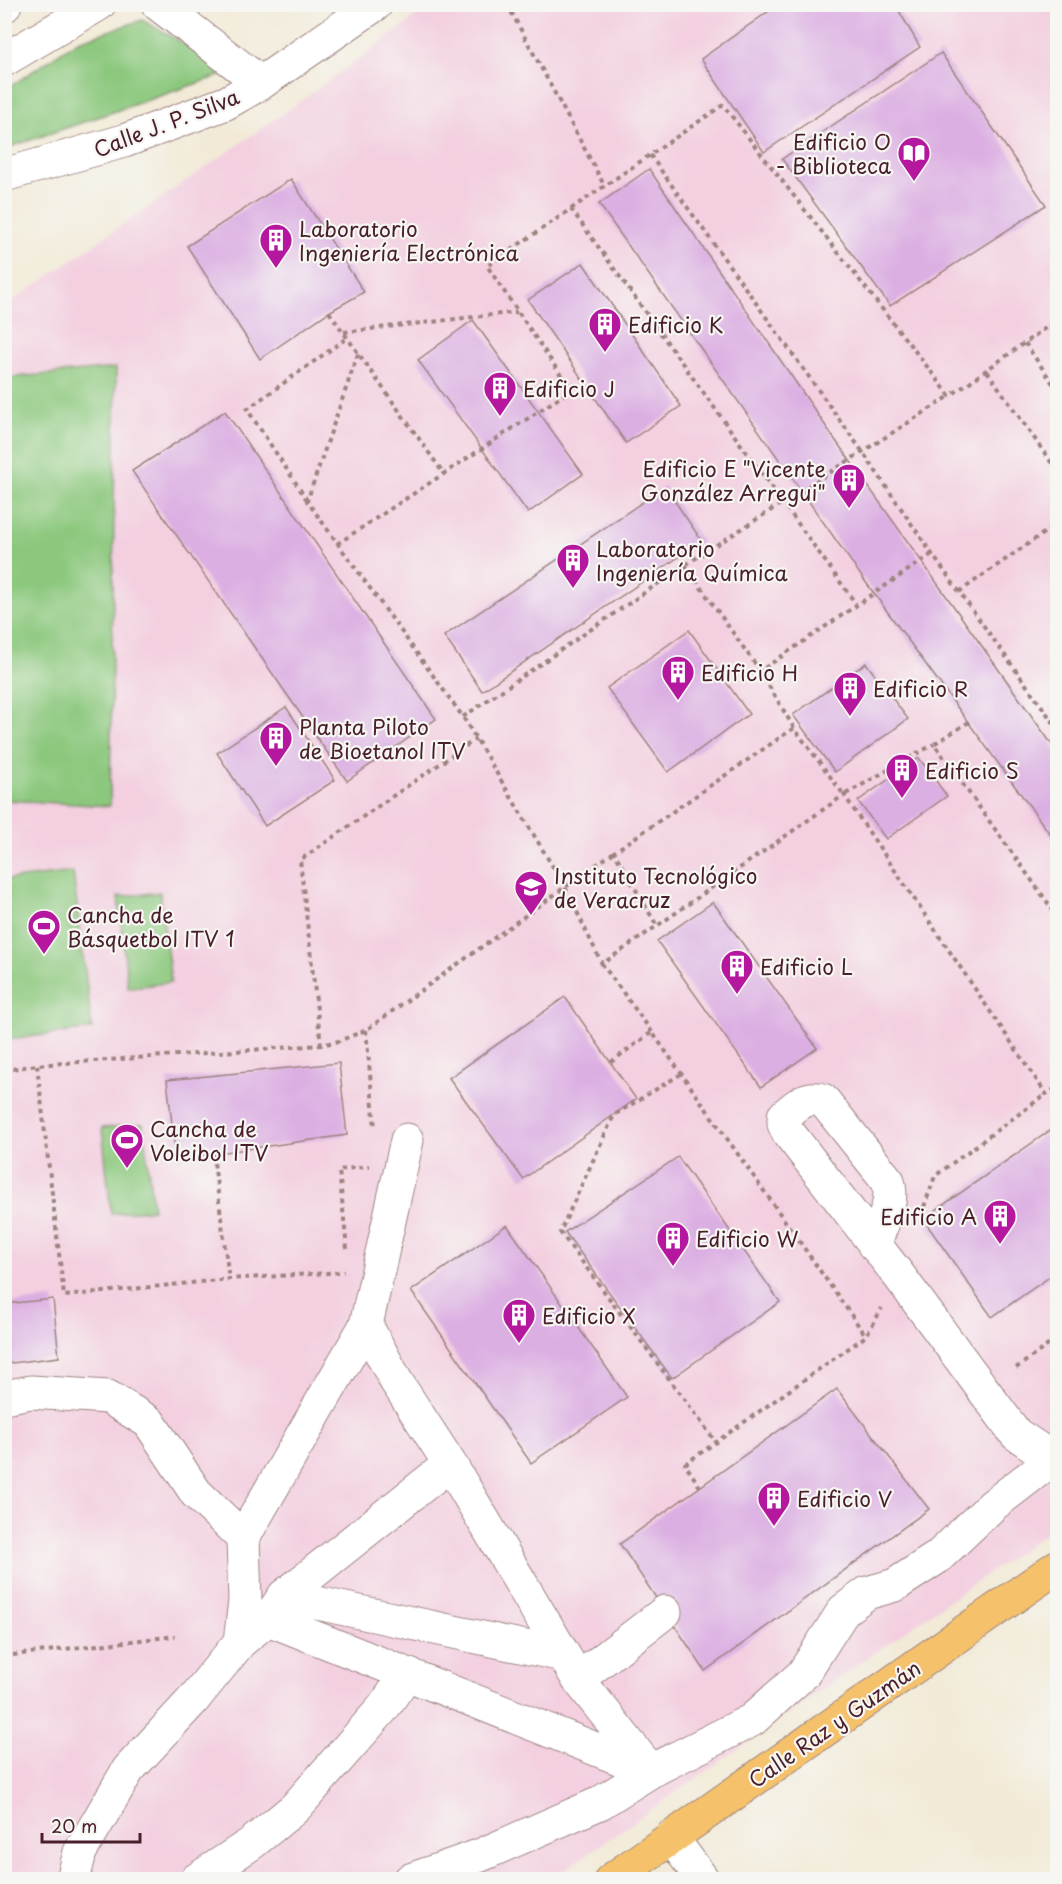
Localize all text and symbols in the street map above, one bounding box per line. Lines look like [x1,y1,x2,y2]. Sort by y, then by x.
street label: Calle J. P. Silva [89,80,244,164]
place label: Edificio O - Biblioteca [775,125,891,181]
library icon: Edificio O - Biblioteca [896,135,932,182]
place label: Laboratorio Ingeniería Electrónica [299,212,520,268]
building icon: Laboratorio Ingeniería Electrónica [258,222,294,269]
building icon: Edificio K [587,306,623,353]
place label: Edificio K [628,308,723,340]
building icon: Edificio J [482,370,518,417]
place label: Edificio J [523,372,615,404]
place label: Edificio E "Vicente González Arregui" [641,452,826,508]
building icon: Edificio E "Vicente González Arregui" [831,462,867,509]
place label: Laboratorio Ingeniería Química [596,532,789,588]
building icon: Laboratorio Ingeniería Química [555,542,591,589]
building icon: Edificio H [660,654,696,701]
place label: Edificio H [701,656,798,688]
building icon: Edificio R [832,670,868,717]
place label: Edificio R [873,672,968,704]
place label: Planta Piloto de Bioetanol ITV [299,710,466,766]
building icon: Planta Piloto de Bioetanol ITV [258,720,294,767]
building icon: Edificio S [884,752,920,799]
place label: Edificio S [925,754,1019,786]
place label: Instituto Tecnológico de Veracruz [554,859,757,915]
school or university icon: Instituto Tecnológico de Veracruz [513,869,549,916]
place label: Cancha de Básquetbol ITV 1 [67,898,235,954]
sports icon: Cancha de Básquetbol ITV 1 [26,908,62,955]
building icon: Edificio L [719,948,755,995]
place label: Edificio L [760,950,853,982]
place label: Cancha de Voleibol ITV [150,1112,268,1168]
sports icon: Cancha de Voleibol ITV [109,1122,145,1169]
building icon: Edificio A [982,1198,1018,1245]
place label: Edificio A [880,1200,977,1232]
building icon: Edificio W [655,1220,691,1267]
place label: Edificio W [696,1222,798,1254]
building icon: Edificio X [501,1297,537,1344]
place label: Edificio X [542,1299,636,1331]
building icon: Edificio V [756,1480,792,1527]
place label: Edificio V [797,1482,893,1514]
street label: Calle Raz y Guzmán [741,1651,927,1795]
scale bar [42,1806,140,1844]
text: 20 m [51,1812,97,1839]

